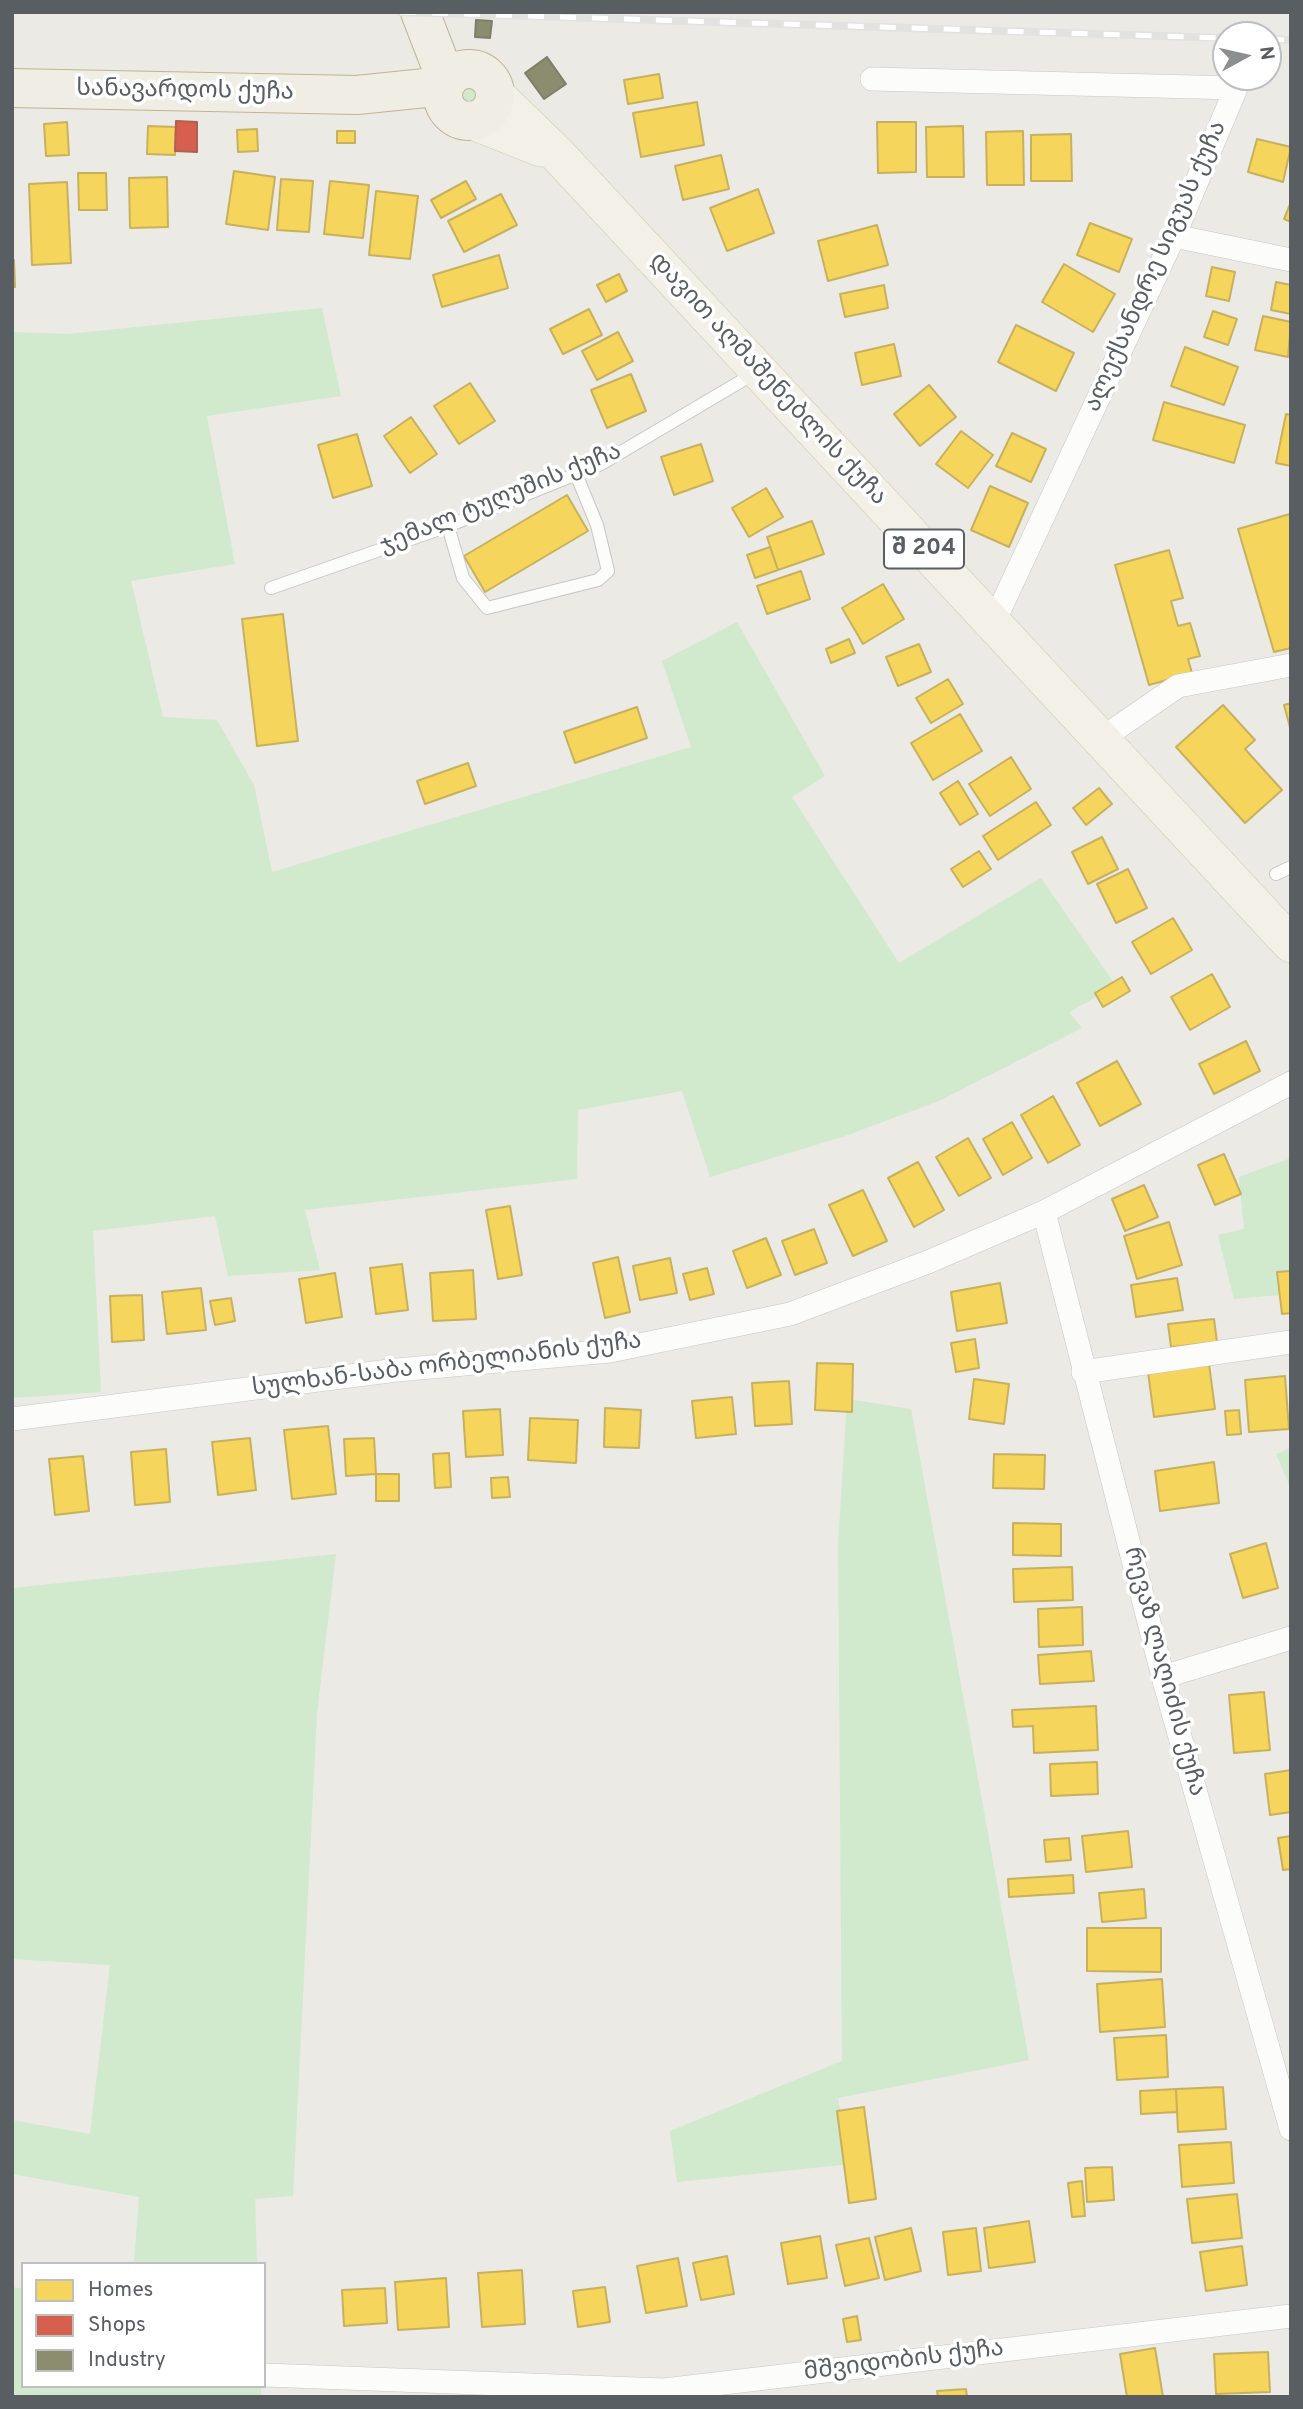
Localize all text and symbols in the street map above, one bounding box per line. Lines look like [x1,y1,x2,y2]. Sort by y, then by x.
north arrow [1212,21,1282,91]
text: N [1253,45,1279,62]
street label: სანავარდოს ქუჩა [76,76,294,108]
street label: ალექსანდრე სიგუას ქუჩა [1080,117,1234,417]
street label: დავით აღმაშენებლის ქუჩა [642,248,892,512]
street label: ჯემალ ტუღუშის ქუჩა [376,438,626,562]
road number: შ 204 [884,530,964,568]
street label: სულხან-საბა ორბელიანის ქუჩა [251,1328,643,1404]
street label: რევაზ ლაღიძის ქუჩა [1116,1544,1210,1800]
legend [21,2262,266,2388]
text: Homes [88,2277,153,2304]
text: Shops [88,2312,146,2339]
street label: მშვიდობის ქუჩა [802,2335,1006,2389]
text: Industry [88,2347,166,2374]

